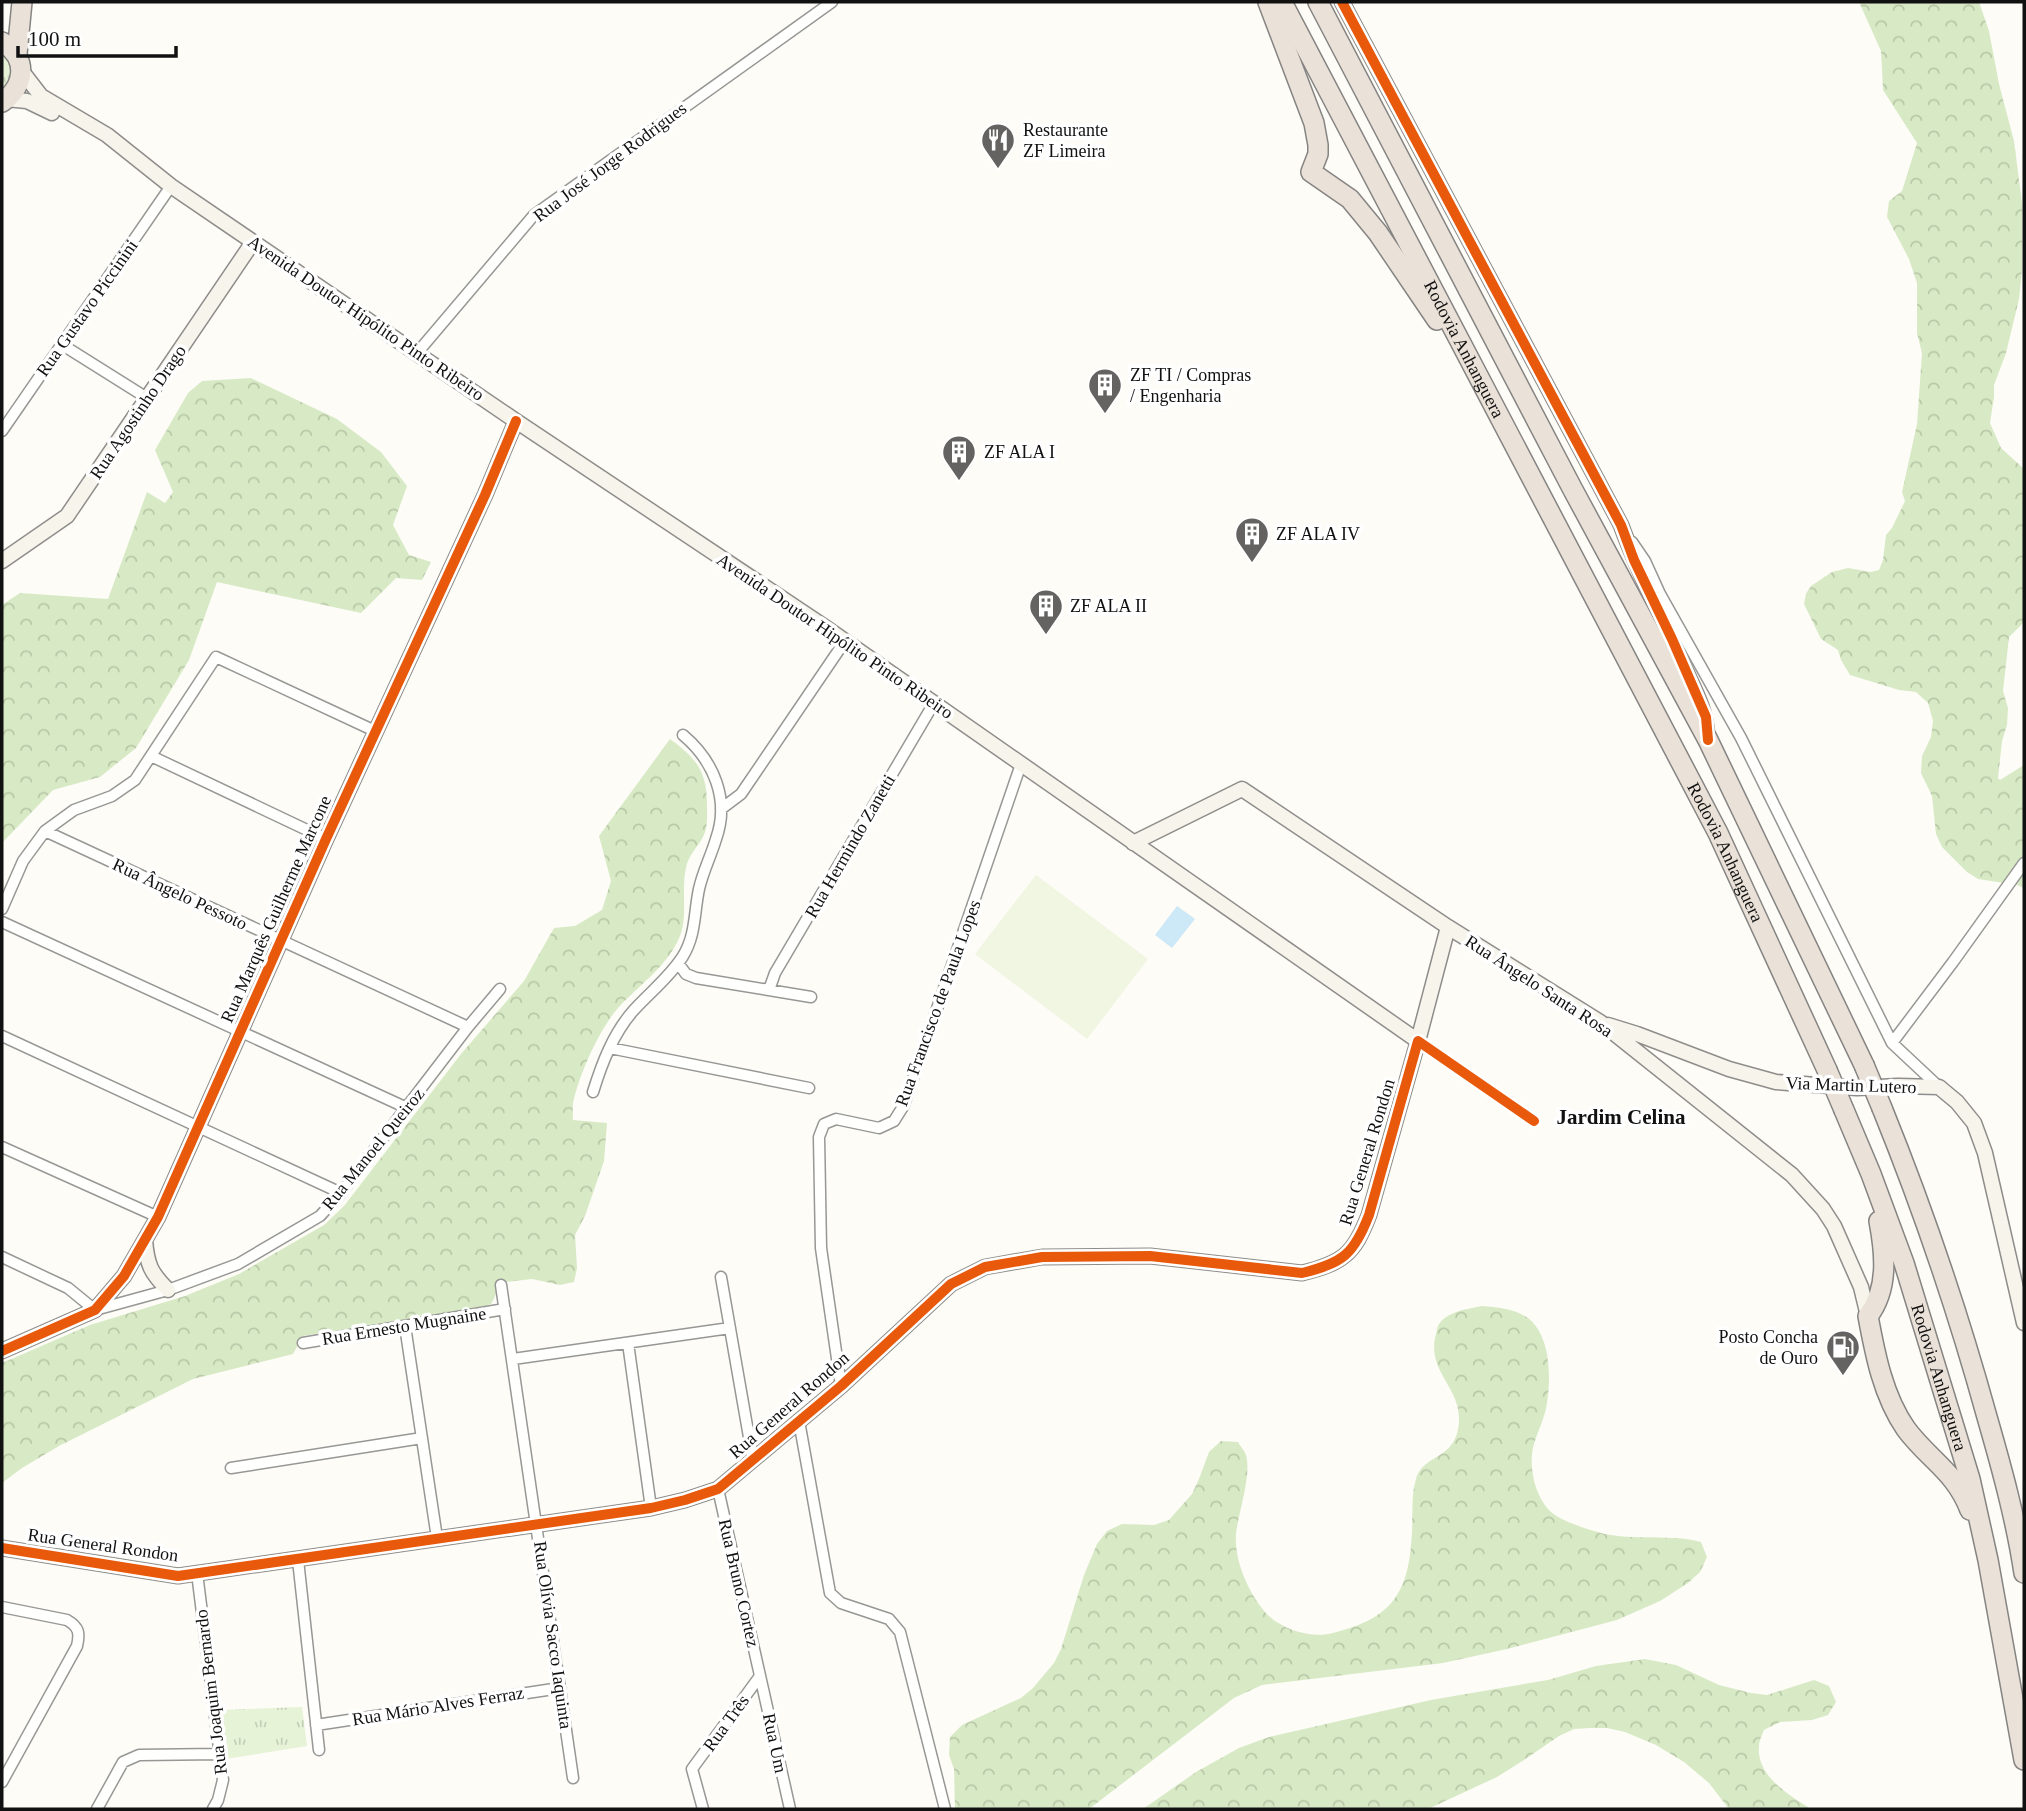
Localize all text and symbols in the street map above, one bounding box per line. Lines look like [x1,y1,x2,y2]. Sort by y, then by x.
scale bar [18,14,175,58]
text: 100 m [28,27,81,51]
street label: Rua José Jorge Rodrigues [530,98,690,226]
place label: Restaurante ZF Limeira [1023,120,1108,161]
restaurant icon: Restaurante ZF Limeira [979,121,1017,170]
street label: Avenida Doutor Hipólito Pinto Ribeiro [244,231,488,405]
street label: Rua Gustavo Piccinini [32,236,142,380]
street label: Rodovia Anhanguera [1420,277,1508,421]
street label: Rua Agostinho Drago [86,341,190,483]
place label: ZF TI / Compras / Engenharia [1130,365,1251,406]
building icon: ZF TI / Compras / Engenharia [1086,366,1124,415]
building icon: ZF ALA I [940,433,978,482]
place label: ZF ALA I [984,442,1055,462]
building icon: ZF ALA IV [1233,515,1271,564]
place label: ZF ALA IV [1276,524,1360,544]
street label: Avenida Doutor Hipólito Pinto Ribeiro [713,549,957,723]
building icon: ZF ALA II [1027,587,1065,636]
place label: ZF ALA II [1070,596,1147,616]
street label: Rua Hermindo Zanetti [801,771,899,921]
street label: Rodovia Anhanguera [1683,779,1768,925]
street label: Rua Marquês Guilherme Marcone [217,792,335,1026]
street label: Rua Ângelo Pessoto [110,853,251,934]
street label: Rua Francisco de Paula Lopes [891,897,985,1109]
street label: Rua Ângelo Santa Rosa [1462,930,1617,1041]
street label: Via Martin Lutero [1785,1073,1917,1097]
street label: Rua General Rondon [1335,1076,1399,1228]
street label: Rua Manoel Queiroz [318,1084,428,1214]
district label: Jardim Celina [1557,1105,1686,1129]
street label: Rodovia Anhanguera [1907,1302,1971,1453]
street label: Rua Ernesto Mugnaine [320,1303,488,1349]
place label: Posto Concha de Ouro [1718,1327,1818,1368]
fuel station icon: Posto Concha de Ouro [1824,1328,1862,1377]
street label: Rua General Rondon [725,1348,853,1462]
street label: Rua Bruno Cortez [715,1517,763,1649]
street label: Rua General Rondon [26,1525,180,1565]
street label: Rua Olívia Sacco Iaquinta [530,1540,576,1730]
street label: Rua Joaquim Bernardo [191,1608,231,1776]
street label: Rua Mário Alves Ferraz [351,1683,525,1729]
street label: Rua Três [699,1691,753,1755]
street label: Rua Um [759,1711,791,1775]

